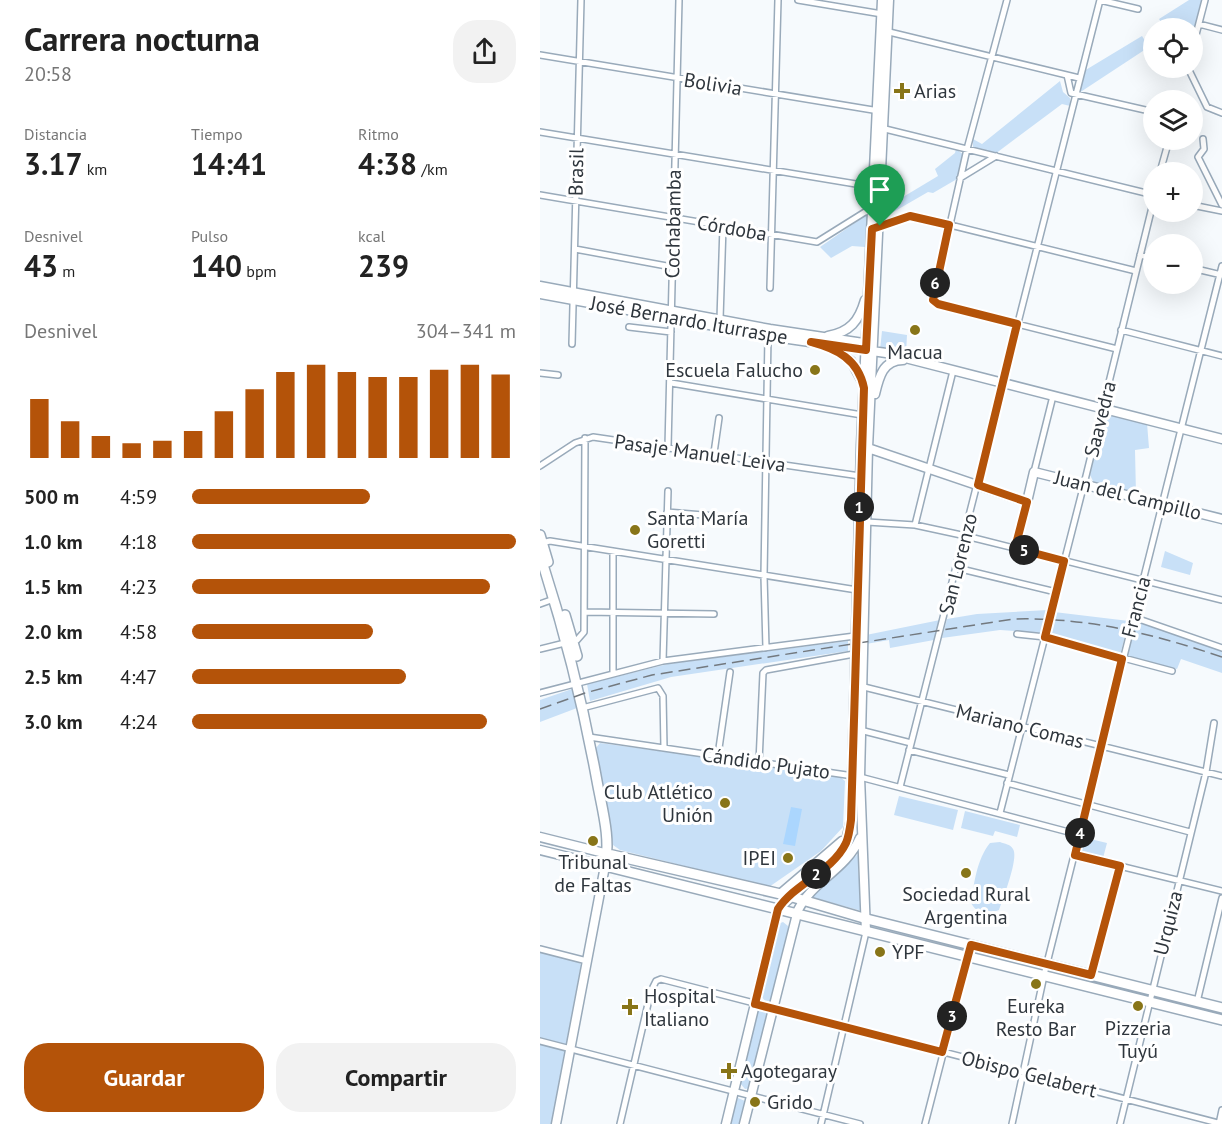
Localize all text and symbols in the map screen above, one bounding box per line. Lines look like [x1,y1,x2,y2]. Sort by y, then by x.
text: Carrera nocturna [24,17,260,60]
map controls [1143,18,1203,294]
button: locate [1143,18,1203,78]
button: share [453,20,516,83]
text: 20:58 [24,61,72,87]
street label: Bolivia [682,67,744,101]
place label: Arias [914,78,956,104]
marker: Arias [895,84,909,98]
button: layers [1143,90,1203,150]
text: Distancia [24,124,87,144]
text: Tiempo [191,124,243,144]
text: Ritmo [358,124,399,144]
text: 3.17 [24,144,82,183]
text: 14:41 [191,144,267,183]
text: 4:38 [358,144,417,183]
street label: Brasil [563,148,589,196]
text: km [82,159,107,179]
text: /km [417,159,448,179]
button: + [1143,162,1203,222]
pin [854,164,905,226]
street label: Cochabamba [659,169,687,279]
icon: arrive [863,173,896,206]
street label: Córdoba [695,209,769,247]
text: Desnivel [24,226,83,246]
text: Pulso [191,226,228,246]
text: kcal [358,226,385,246]
button: − [1143,234,1203,294]
text: 43 [24,246,58,285]
text: 140 [191,246,242,285]
text: 239 [358,246,409,285]
text: m [58,261,75,281]
text: bpm [242,261,277,281]
pin: 6 [920,268,950,298]
text: 6 [930,273,940,293]
street label: José Bernardo Iturraspe [587,290,790,350]
text: Desnivel [24,318,97,344]
text: 304–341 m [416,318,516,344]
marker: Macua [908,323,922,337]
place label: Macua [887,339,943,365]
place label: Escuela Falucho [665,357,803,383]
marker: Escuela Falucho [808,363,822,377]
street label: Saavedra [1078,378,1122,460]
street label: Pasaje Manuel Leiva [613,428,787,478]
street label: Juan del Campillo [1051,464,1204,526]
text: 500 m [24,484,79,510]
text: 4:59 [120,484,157,510]
pin: 1 [844,492,874,522]
text: 1 [854,497,864,517]
place label: Santa María Goretti [647,505,748,554]
street label: San Lorenzo [933,510,983,618]
marker: Santa María Goretti [628,523,642,537]
text: 1.0 km [24,529,83,555]
text: 4:18 [120,529,157,555]
pin: 5 [1009,535,1039,565]
text: 5 [1019,540,1029,560]
text: 1.5 km [24,574,83,600]
text: 4:23 [120,574,157,600]
street label: Francia [1115,574,1157,640]
text: 2.0 km [24,619,83,645]
text: 4:58 [120,619,157,645]
text: 2.5 km [24,664,83,690]
text: 4:47 [120,664,157,690]
street label: Mariano Comas [953,698,1087,754]
text: 3.0 km [24,709,83,735]
text: 4:24 [120,709,157,735]
street label: Cándido Pujato [700,741,832,785]
place label: Club Atlético Unión [604,779,713,828]
marker: Club Atlético Unión [718,796,732,810]
pin: 4 [1065,818,1095,848]
text: 4 [1075,823,1085,843]
marker: Tribunal de Faltas [586,834,600,848]
place label: IPEI [742,845,776,871]
place label: Tribunal de Faltas [554,849,632,898]
marker: IPEI [781,851,795,865]
pin: 2 [801,859,831,889]
text: 2 [811,864,821,884]
marker: Sociedad Rural Argentina [959,866,973,880]
place label: Sociedad Rural Argentina [902,881,1030,930]
street label: Urquiza [1147,888,1189,958]
place label: YPF [892,939,925,965]
marker: YPF [873,945,887,959]
marker: Eureka Resto Bar [1029,977,1043,991]
place label: Hospital Italiano [644,983,715,1032]
place label: Eureka Resto Bar [996,993,1076,1042]
marker: Hospital Italiano [621,998,639,1016]
marker: Pizzeria Tuyú [1131,999,1145,1013]
pin: 3 [937,1001,967,1031]
text: 3 [947,1006,957,1026]
place label: Pizzeria Tuyú [1105,1015,1171,1064]
button: Guardar [24,1043,264,1112]
button: Compartir [276,1043,516,1112]
street label: Obispo Gelabert [959,1045,1100,1103]
place label: Agotegaray [741,1058,838,1084]
marker: Agotegaray [722,1064,736,1078]
place label: Grido [767,1089,813,1115]
marker: Grido [748,1095,762,1109]

